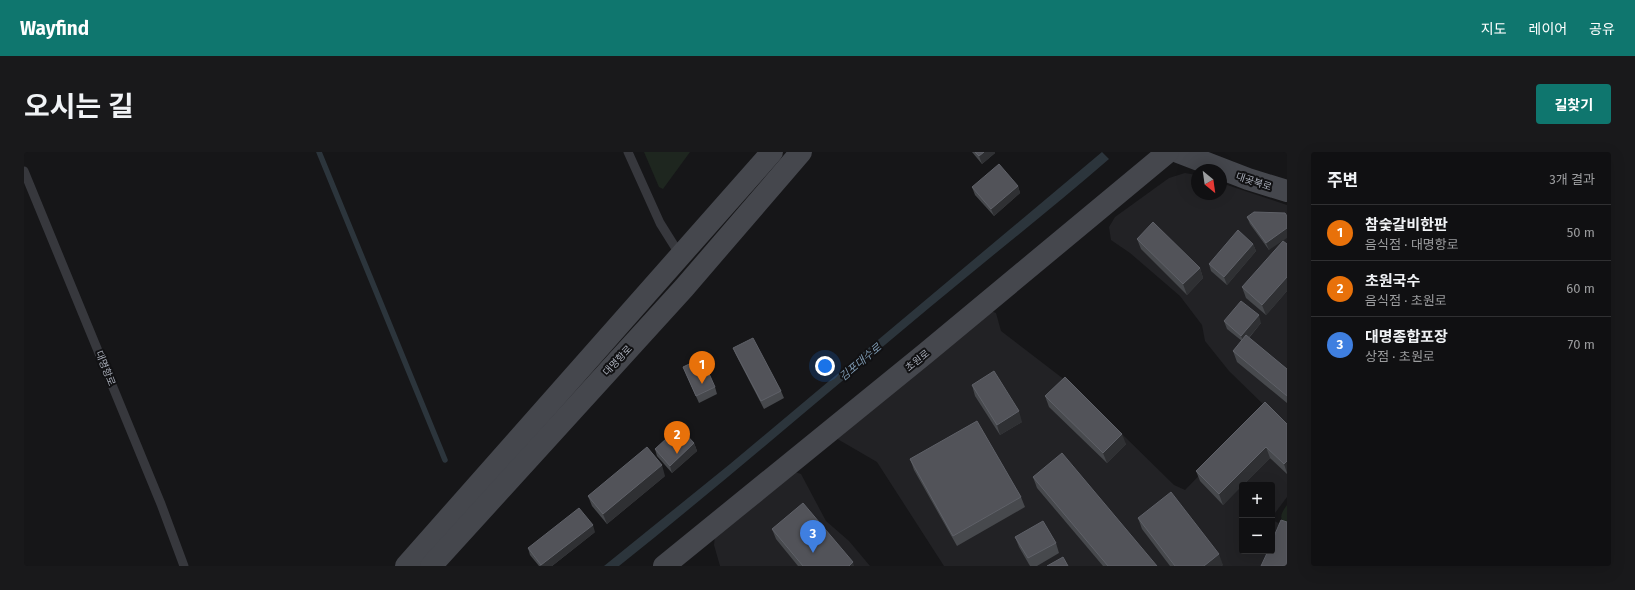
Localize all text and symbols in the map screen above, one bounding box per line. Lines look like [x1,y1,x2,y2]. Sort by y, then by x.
text: Wayfind [20,17,89,40]
text: 지도 [1481,21,1507,38]
text: 레이어 [1529,21,1567,38]
text: 공유 [1589,21,1615,38]
button: 길찾기 [1536,84,1611,124]
text: 오시는 길 [24,90,134,123]
north arrow [1191,164,1227,200]
text: 주변 [1327,170,1358,191]
street label: 대곶북로 [1234,171,1273,193]
text: 3개 결과 [1549,172,1595,187]
text: 참숯갈비한판 [1365,216,1448,234]
text: 1 [1337,225,1343,240]
text: 50 m [1567,225,1595,240]
text: 음식점 · 대명항로 [1365,237,1459,252]
text: 초원국수 [1365,272,1420,290]
text: 2 [1337,281,1343,296]
text: 60 m [1566,281,1595,296]
text: 음식점 · 초원로 [1365,293,1447,308]
text: 대명종합포장 [1365,328,1448,346]
text: 3 [1337,337,1343,352]
text: 70 m [1568,337,1595,352]
water label: 김포대수로 [837,341,885,384]
street label: 대명항로 [601,343,635,378]
street label: 초원로 [903,347,932,374]
street label: 대명항로 [93,349,118,388]
text: 상점 · 초원로 [1365,349,1435,364]
pin: 1 [689,351,715,384]
your location [815,356,835,376]
pin: 2 [664,421,690,454]
map controls [1239,482,1275,554]
button: + [1239,482,1275,518]
button: − [1239,518,1275,554]
pin: 3 [800,520,826,553]

